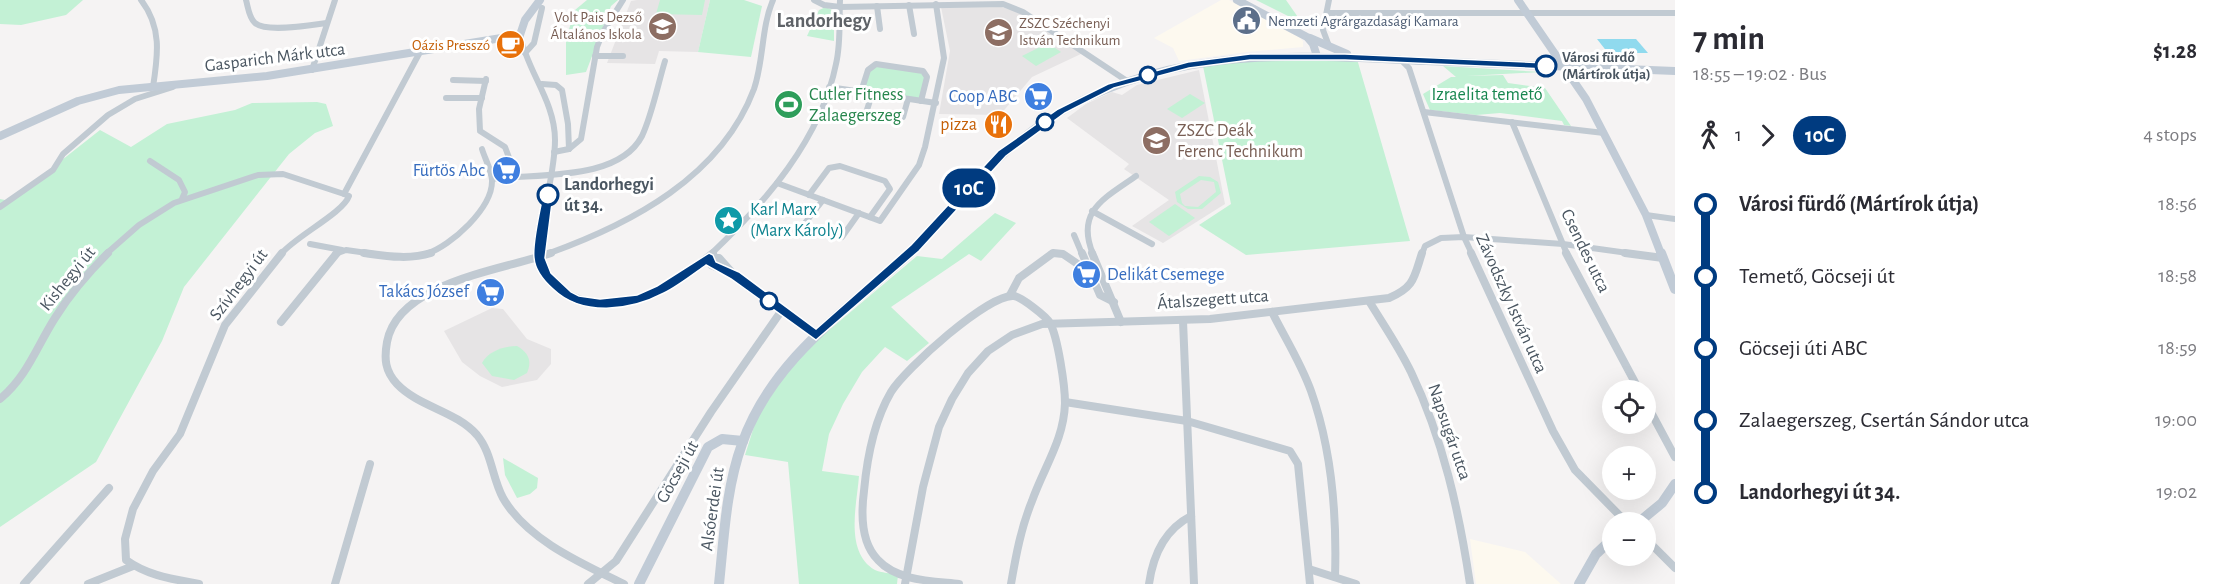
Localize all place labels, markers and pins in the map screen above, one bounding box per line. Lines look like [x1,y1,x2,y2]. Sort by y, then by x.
public building icon: Nemzeti Agrárgazdasági Kamara [1231,5,1263,37]
place label: Volt Pais Dezső Általános Iskola [550,10,642,42]
school or university icon: Volt Pais Dezső Általános Iskola [647,10,679,42]
place label: Nemzeti Agrárgazdasági Kamara [1268,14,1459,29]
school or university icon: ZSZC Széchenyi István Technikum [982,16,1014,48]
place label: ZSZC Széchenyi István Technikum [1019,16,1121,48]
cafe icon: Oázis Presszó [495,29,527,61]
place label: Oázis Presszó [412,38,490,53]
place label: Városi fürdő (Mártírok útja) [1562,50,1651,82]
marker: Városi fürdő (Mártírok útja) [1535,55,1557,77]
unlabelled marker [1139,66,1157,84]
supermarket icon: Coop ABC [1022,81,1054,113]
place label: Cutler Fitness Zalaegerszeg [809,86,903,125]
place label: Coop ABC [949,88,1017,106]
sports icon: Cutler Fitness Zalaegerszeg [772,89,804,121]
restaurant icon: pizza [982,109,1014,141]
unlabelled marker [1036,113,1054,131]
place label: pizza [940,116,977,134]
place label: ZSZC Deák Ferenc Technikum [1177,122,1303,161]
school or university icon: ZSZC Deák Ferenc Technikum [1140,125,1172,157]
supermarket icon: Fürtös Abc [490,155,522,187]
place label: Fürtös Abc [413,162,485,180]
place label: Landorhegyi út 34. [564,176,654,215]
marker: Landorhegyi út 34. [537,184,559,206]
place label: Karl Marx (Marx Károly) [750,201,844,240]
place icon: Karl Marx (Marx Károly) [713,204,745,236]
supermarket icon: Delikát Csemege [1070,259,1102,291]
place label: Delikát Csemege [1107,266,1225,284]
supermarket icon: Takács József [474,276,506,308]
place label: Takács József [379,283,471,301]
unlabelled marker [760,292,778,310]

